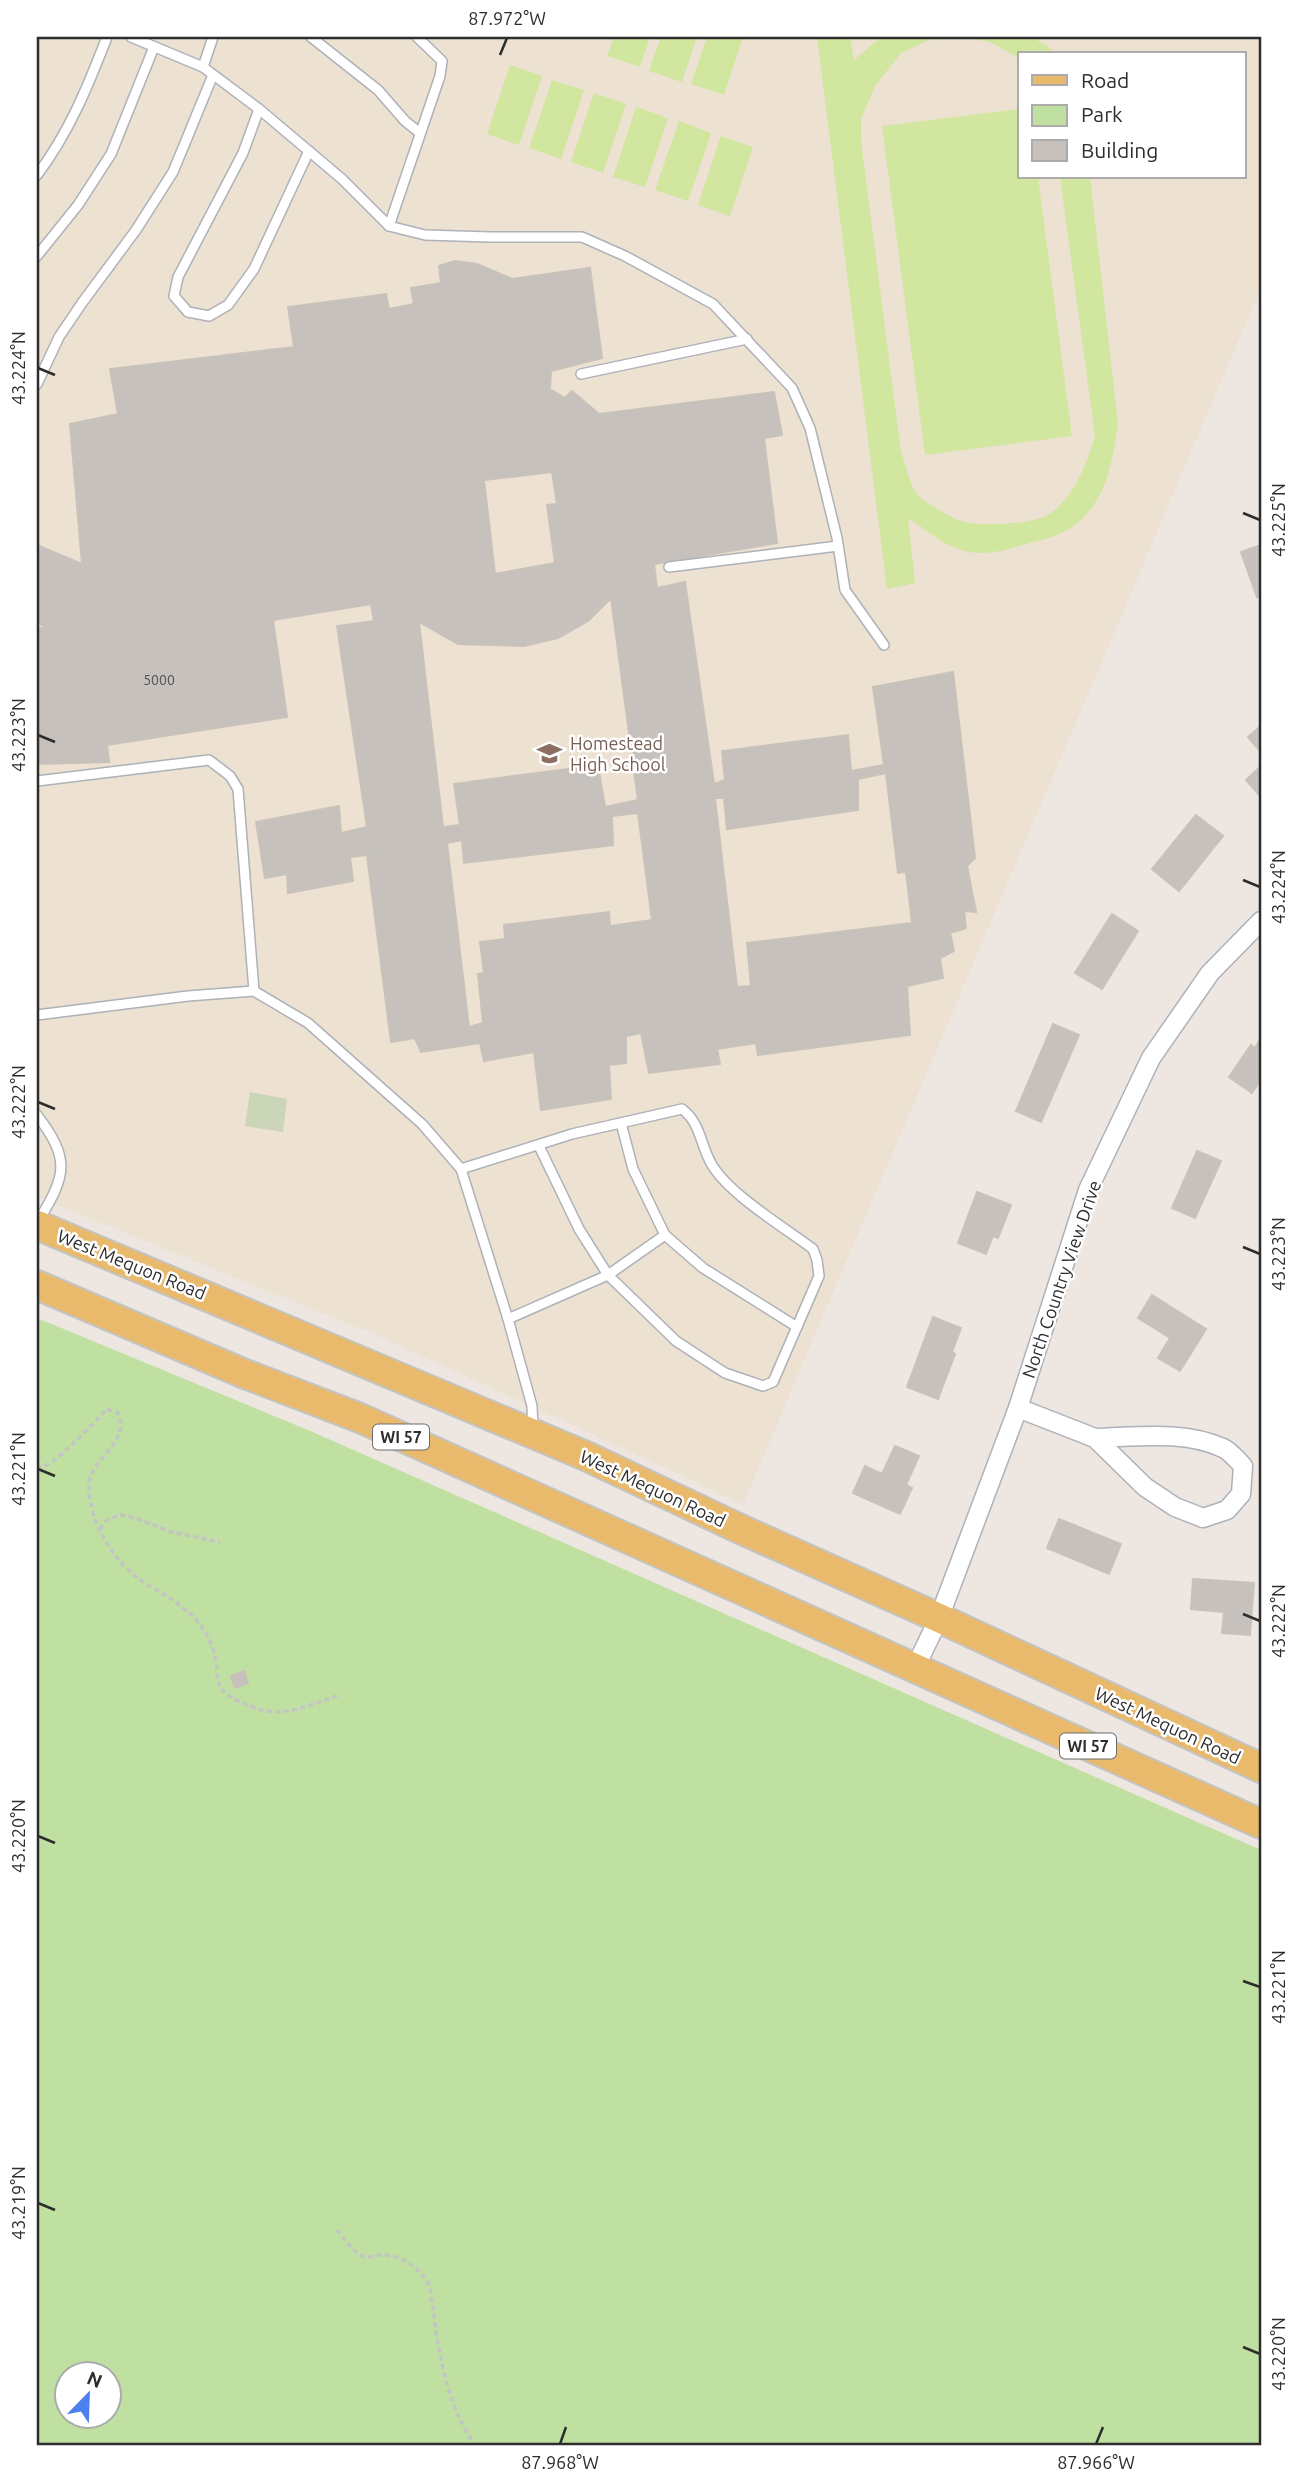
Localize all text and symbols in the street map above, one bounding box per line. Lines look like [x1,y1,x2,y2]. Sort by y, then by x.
text: 87.972°W [468,8,546,28]
legend [1018,52,1246,178]
text: Road [1081,68,1129,92]
text: Park [1081,102,1123,126]
text: Building [1081,138,1158,162]
text: 43.224°N [8,331,28,405]
text: 43.225°N [1268,483,1288,557]
house number: 5000 [143,672,175,688]
text: 43.223°N [8,698,28,772]
place label: Homestead High School [570,733,666,774]
school or university icon: Homestead High School [536,739,564,767]
text: 43.224°N [1268,850,1288,924]
text: 43.222°N [8,1065,28,1139]
street label: North Country View Drive [1018,1177,1104,1381]
text: 43.223°N [1268,1217,1288,1291]
street label: West Mequon Road [55,1225,209,1303]
road number: WI 57 [373,1424,429,1450]
text: 43.221°N [8,1432,28,1506]
street label: West Mequon Road [577,1446,729,1530]
text: 43.222°N [1268,1584,1288,1658]
street label: West Mequon Road [1092,1683,1244,1767]
road number: WI 57 [1060,1734,1116,1758]
text: 43.220°N [8,1799,28,1873]
text: 43.221°N [1268,1950,1288,2024]
text: 43.219°N [8,2166,28,2240]
text: 43.220°N [1268,2317,1288,2391]
north arrow [52,2360,122,2430]
text: N [84,2366,105,2392]
text: 87.968°W [521,2452,599,2472]
text: 87.966°W [1057,2452,1135,2472]

